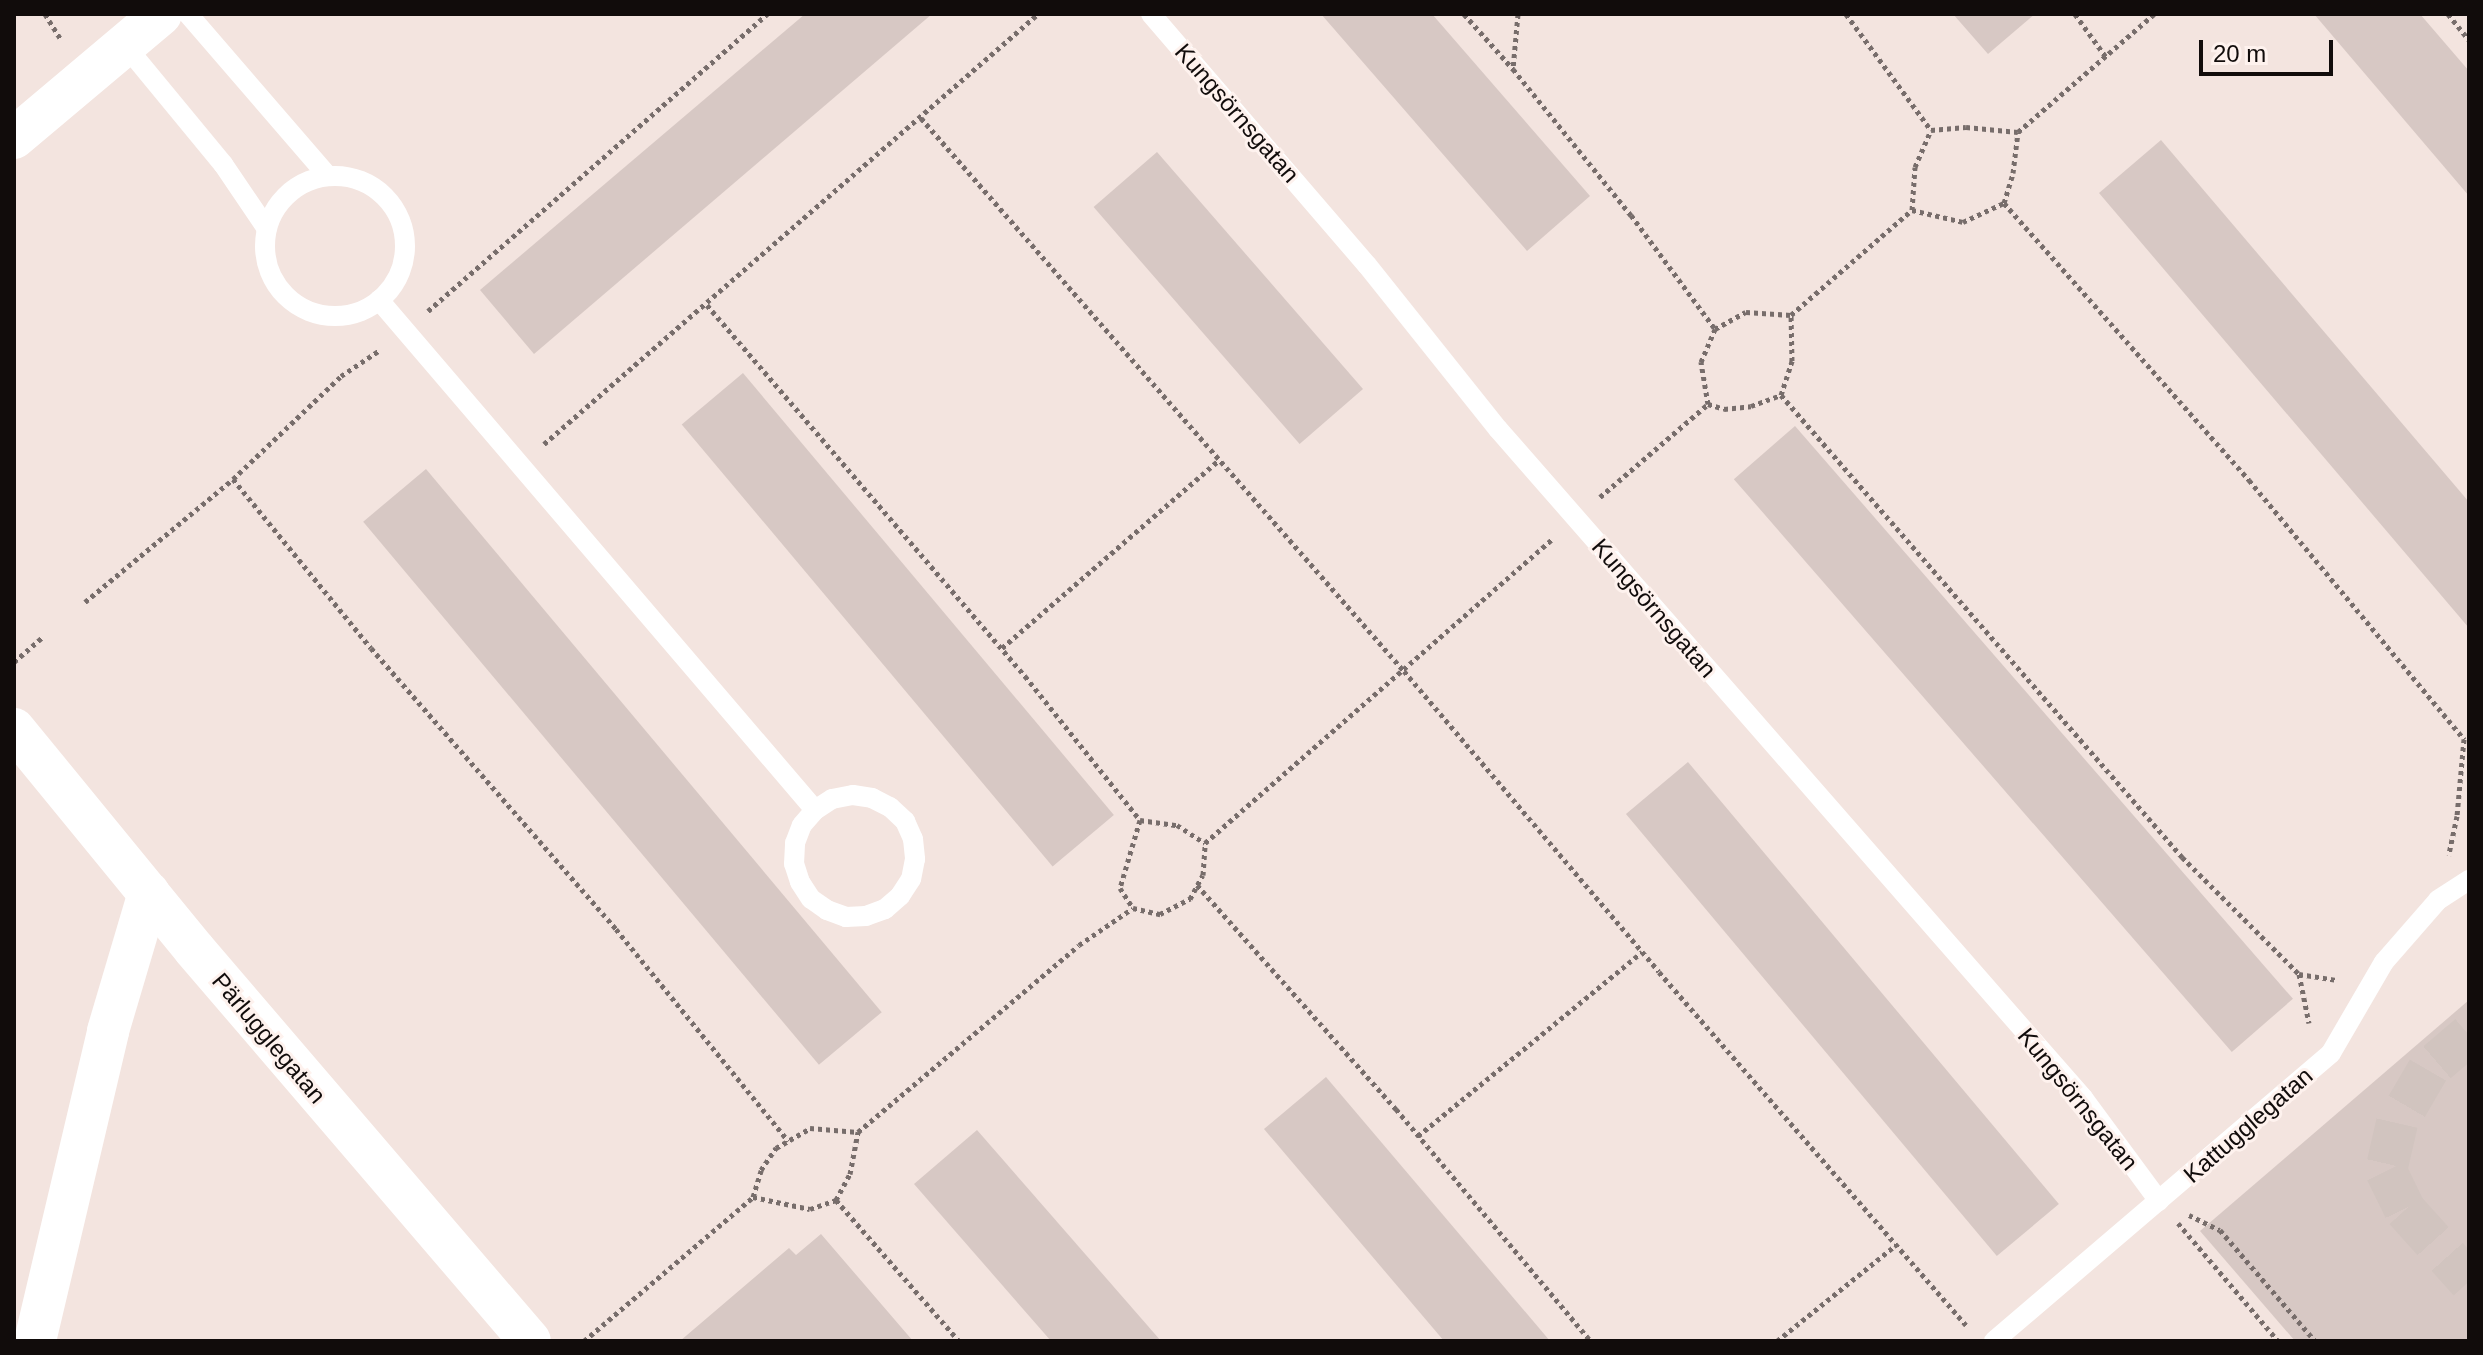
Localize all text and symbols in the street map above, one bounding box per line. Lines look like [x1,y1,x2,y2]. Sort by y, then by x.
scale bar [2203,24,2337,74]
street label: Kungsörnsgatan [1169,38,1305,188]
text: 20 m [2213,40,2266,67]
street label: Kungsörnsgatan [1586,533,1722,683]
street label: Pärlugglegatan [206,967,332,1109]
street label: Kungsörnsgatan [2012,1022,2144,1176]
street label: Kattugglegatan [2178,1061,2318,1189]

